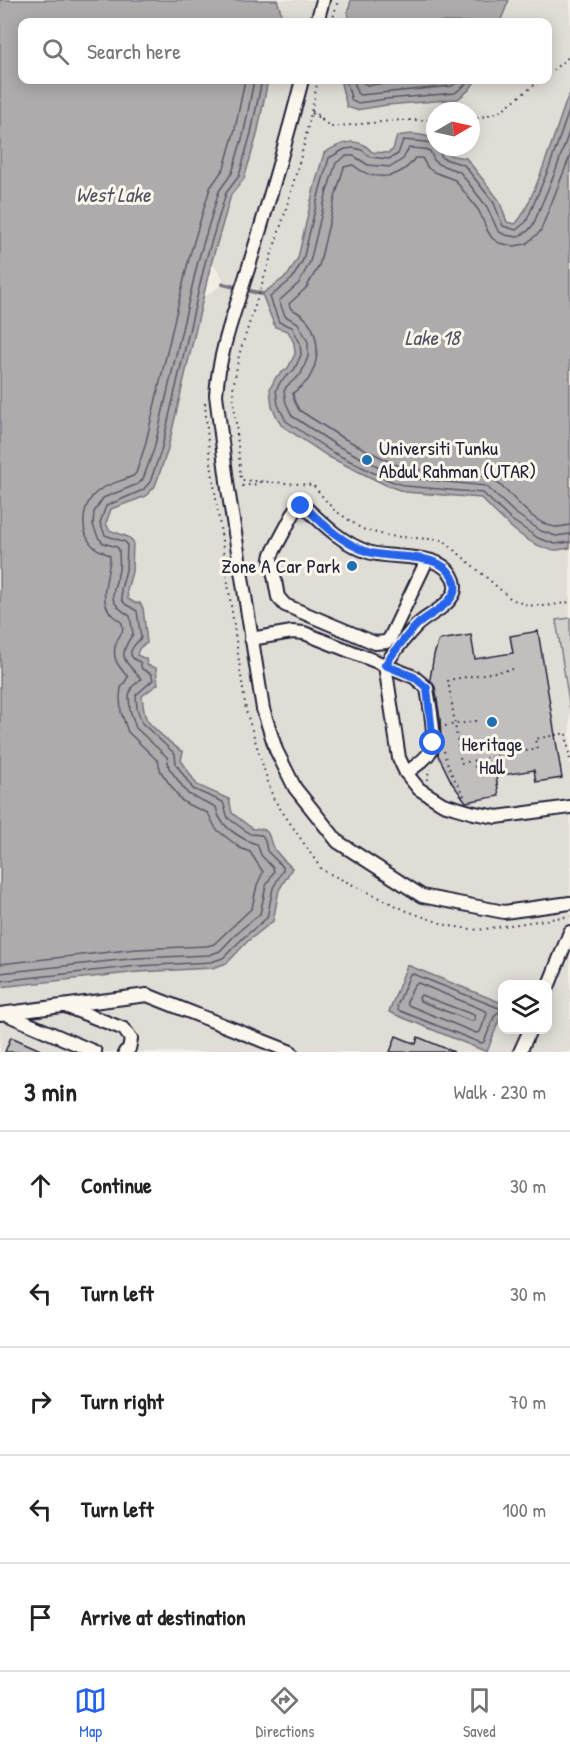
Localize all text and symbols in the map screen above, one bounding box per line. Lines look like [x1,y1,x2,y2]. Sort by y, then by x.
search box [18,18,552,84]
icon: search [39,35,72,68]
text: Search here [87,36,181,66]
north arrow [426,102,480,156]
water label: West Lake [76,180,152,209]
water label: Lake 18 [405,323,462,352]
place label: Universiti Tunku Abdul Rahman (UTAR) [379,434,536,484]
marker: Universiti Tunku Abdul Rahman (UTAR) [360,453,374,467]
route end [287,492,313,518]
place label: Zone A Car Park [221,552,340,579]
marker: Zone A Car Park [345,559,359,573]
marker: Heritage Hall [485,715,499,729]
route start [419,729,445,755]
place label: Heritage Hall [461,730,523,780]
map controls [498,980,552,1034]
button: layers [498,980,552,1034]
text: 3 min [24,1074,77,1109]
text: Walk · 230 m [454,1078,546,1105]
icon: ahead [24,1169,57,1202]
text: Continue [81,1170,152,1200]
text: 30 m [510,1172,546,1199]
icon: left [24,1277,57,1310]
text: Turn left [81,1278,154,1308]
text: 30 m [510,1280,546,1307]
icon: right [24,1385,57,1418]
text: Turn right [81,1386,164,1416]
text: 70 m [509,1388,546,1415]
icon: left [24,1493,57,1526]
text: Turn left [81,1494,154,1524]
text: 100 m [503,1496,546,1523]
icon: arrive [24,1601,57,1634]
text: Arrive at destination [81,1602,246,1632]
tab: Map [74,1684,107,1742]
tab: Directions [256,1684,314,1742]
tab: Saved [463,1684,496,1742]

